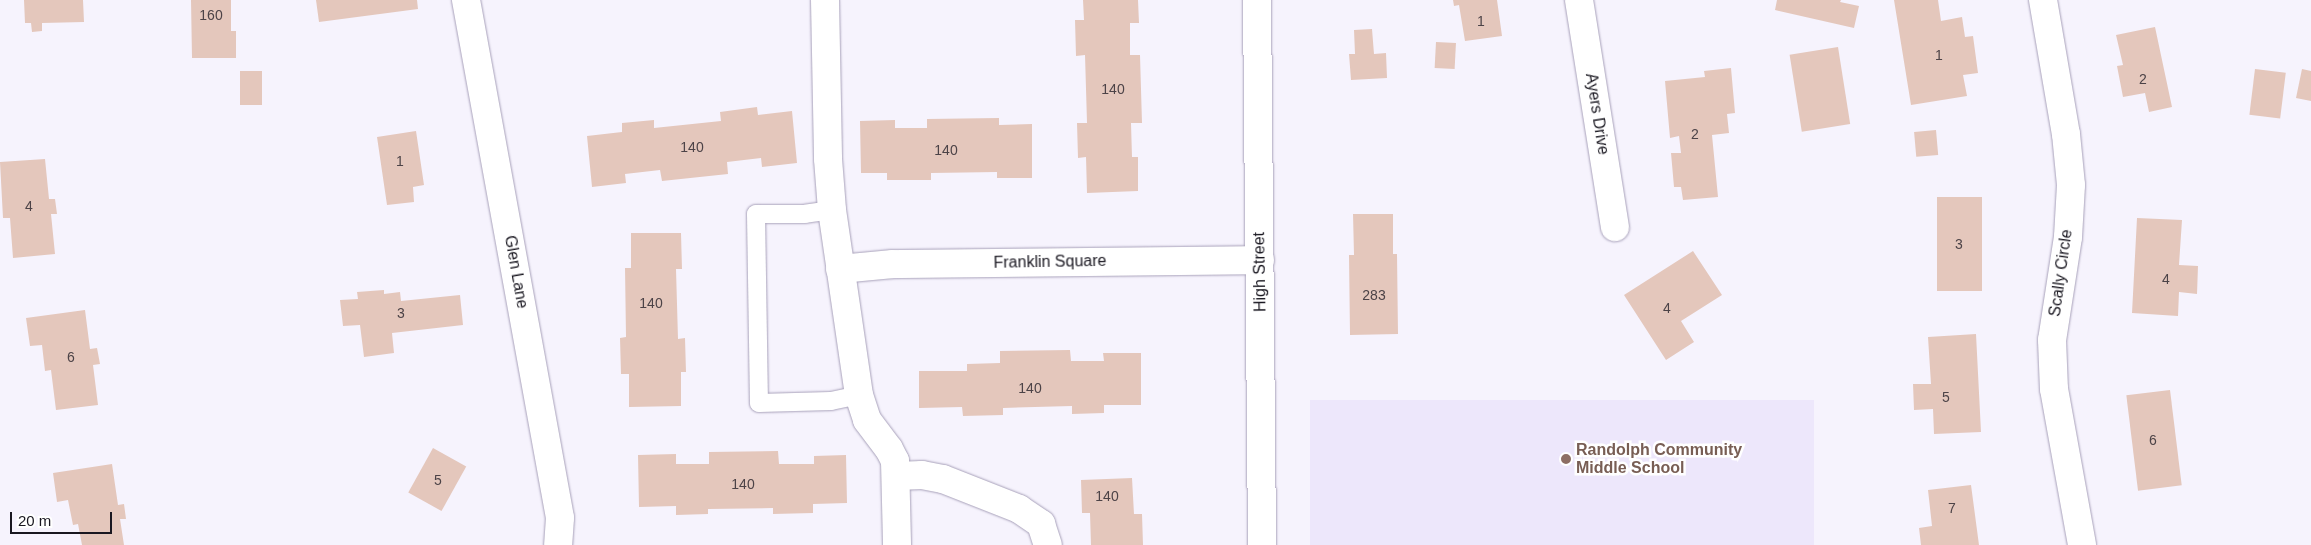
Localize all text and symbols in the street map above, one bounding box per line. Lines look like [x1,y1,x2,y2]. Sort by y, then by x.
house number: 160 [199,7,223,23]
house number: 1 [1477,13,1485,29]
house number: 1 [1935,47,1943,63]
house number: 2 [2139,71,2147,87]
street label: Ayers Drive [1581,72,1613,156]
house number: 140 [1101,81,1125,97]
house number: 2 [1691,126,1699,142]
house number: 140 [680,139,704,155]
house number: 140 [934,142,958,158]
house number: 1 [396,153,404,169]
house number: 4 [25,198,33,214]
street label: Scally Circle [2045,228,2077,318]
street label: High Street [1250,232,1270,312]
street label: Glen Lane [500,234,532,310]
house number: 3 [1955,236,1963,252]
street label: Franklin Square [993,251,1107,273]
house number: 4 [2162,271,2170,287]
house number: 283 [1362,287,1386,303]
house number: 140 [639,295,663,311]
house number: 4 [1663,300,1671,316]
house number: 3 [397,305,405,321]
house number: 6 [67,349,75,365]
house number: 140 [1018,380,1042,396]
house number: 5 [1942,389,1950,405]
house number: 6 [2149,432,2157,448]
place label: Randolph Community Middle School [1576,440,1742,478]
marker: Randolph Community Middle School [1560,453,1572,465]
house number: 5 [434,472,442,488]
house number: 140 [731,476,755,492]
house number: 140 [1095,488,1119,504]
house number: 7 [1948,500,1956,516]
scale bar [12,502,115,534]
text: 20 m [18,512,51,529]

